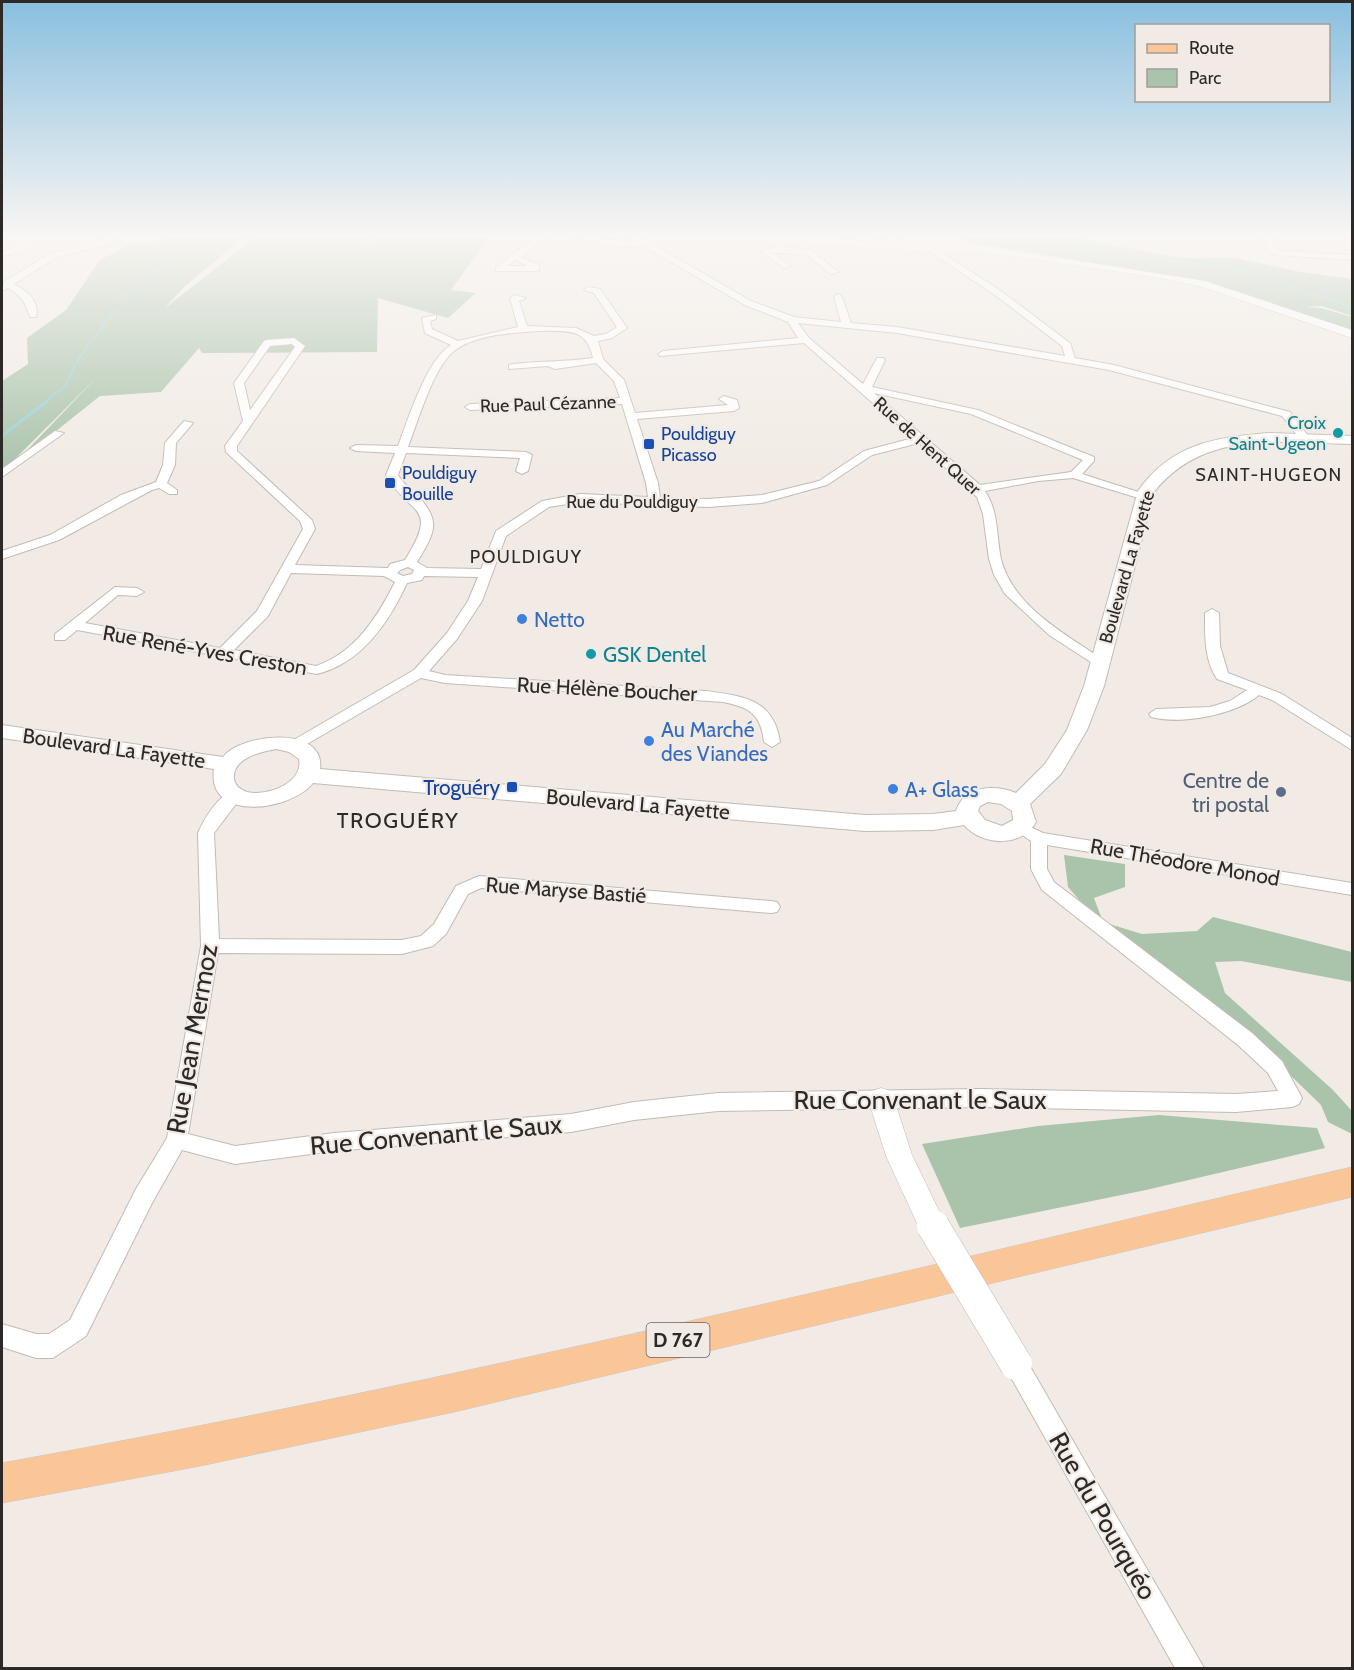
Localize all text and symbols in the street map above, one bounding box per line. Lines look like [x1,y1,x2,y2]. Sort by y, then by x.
legend [1135,24,1330,102]
text: Route [1189,37,1234,59]
text: Parc [1189,67,1221,89]
street label: Rue Paul Cézanne [480,391,616,417]
street label: Rue de Hent Quer [869,392,985,500]
place label: Croix Saint-Ugeon [1228,412,1326,455]
place label: Pouldiguy Picasso [661,423,736,466]
marker: Croix Saint-Ugeon [1331,426,1345,440]
marker: Pouldiguy Picasso [642,437,656,451]
place label: Pouldiguy Bouille [402,462,477,505]
district label: SAINT-HUGEON [1195,464,1343,486]
marker: Pouldiguy Bouille [383,476,397,490]
street label: Boulevard La Fayette [1095,488,1159,646]
street label: Rue du Pouldiguy [566,491,698,513]
district label: POULDIGUY [470,546,582,568]
place label: Netto [534,607,585,632]
marker: Netto [515,612,529,626]
street label: Rue René-Yves Creston [101,620,309,680]
place label: GSK Dentel [603,642,706,667]
marker: GSK Dentel [584,647,598,661]
street label: Rue Hélène Boucher [516,672,698,706]
place label: Au Marché des Viandes [661,717,768,766]
street label: Boulevard La Fayette [21,723,207,773]
marker: Au Marché des Viandes [642,734,656,748]
place label: Centre de tri postal [1183,768,1269,817]
place label: Troguéry [423,775,500,800]
place label: A+ Glass [905,777,979,802]
marker: Troguéry [505,780,519,794]
marker: A+ Glass [886,782,900,796]
street label: Boulevard La Fayette [545,784,731,825]
marker: Centre de tri postal [1274,785,1288,799]
district label: TROGUÉRY [337,807,459,834]
street label: Rue Théodore Monod [1088,833,1282,891]
street label: Rue Maryse Bastié [485,872,647,908]
street label: Rue Jean Mermoz [160,942,224,1136]
street label: Rue Convenant le Saux [794,1084,1047,1116]
street label: Rue Convenant le Saux [309,1108,564,1162]
road number: D 767 [646,1323,710,1357]
street label: Rue du Pourquéo [1042,1427,1164,1605]

